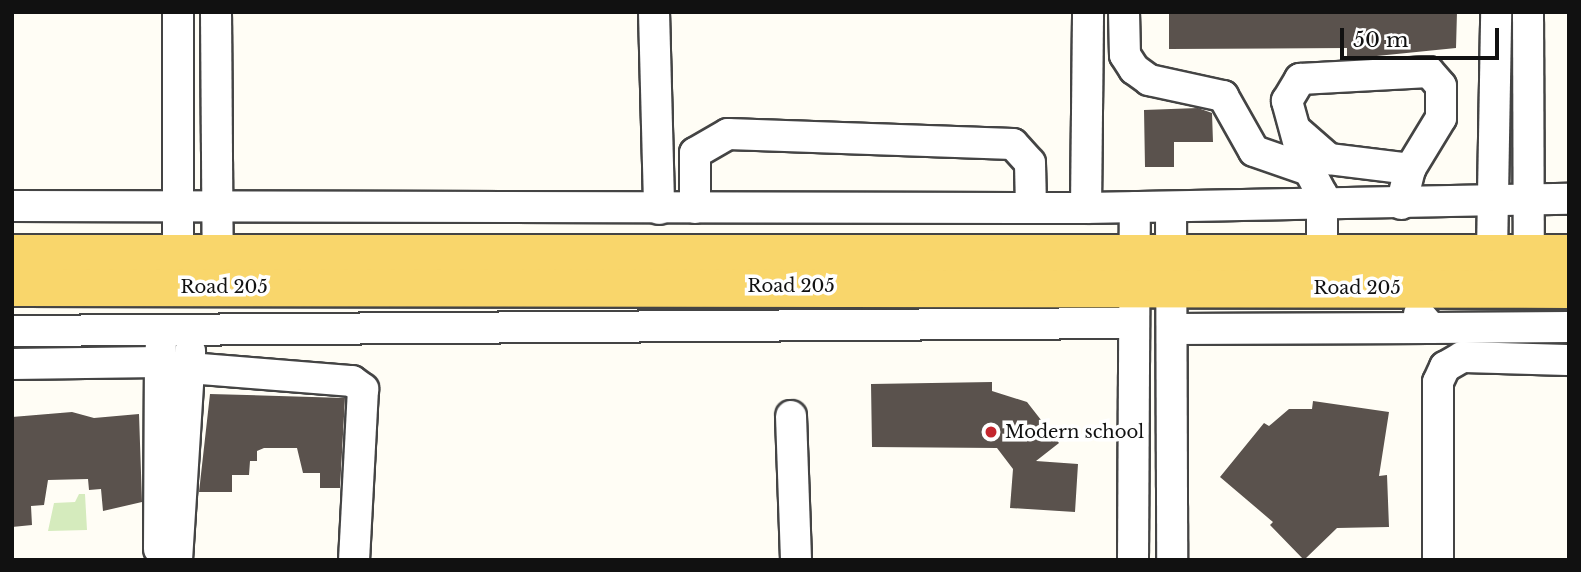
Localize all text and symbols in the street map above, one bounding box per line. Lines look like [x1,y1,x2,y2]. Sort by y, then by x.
scale bar [1343,14,1502,58]
text: 50 m [1353,27,1408,53]
street label: Road 205 [747,275,835,297]
street label: Road 205 [180,276,268,298]
street label: Road 205 [1313,277,1401,299]
place label: Modern school [1005,421,1144,443]
marker: Modern school [983,424,999,440]

